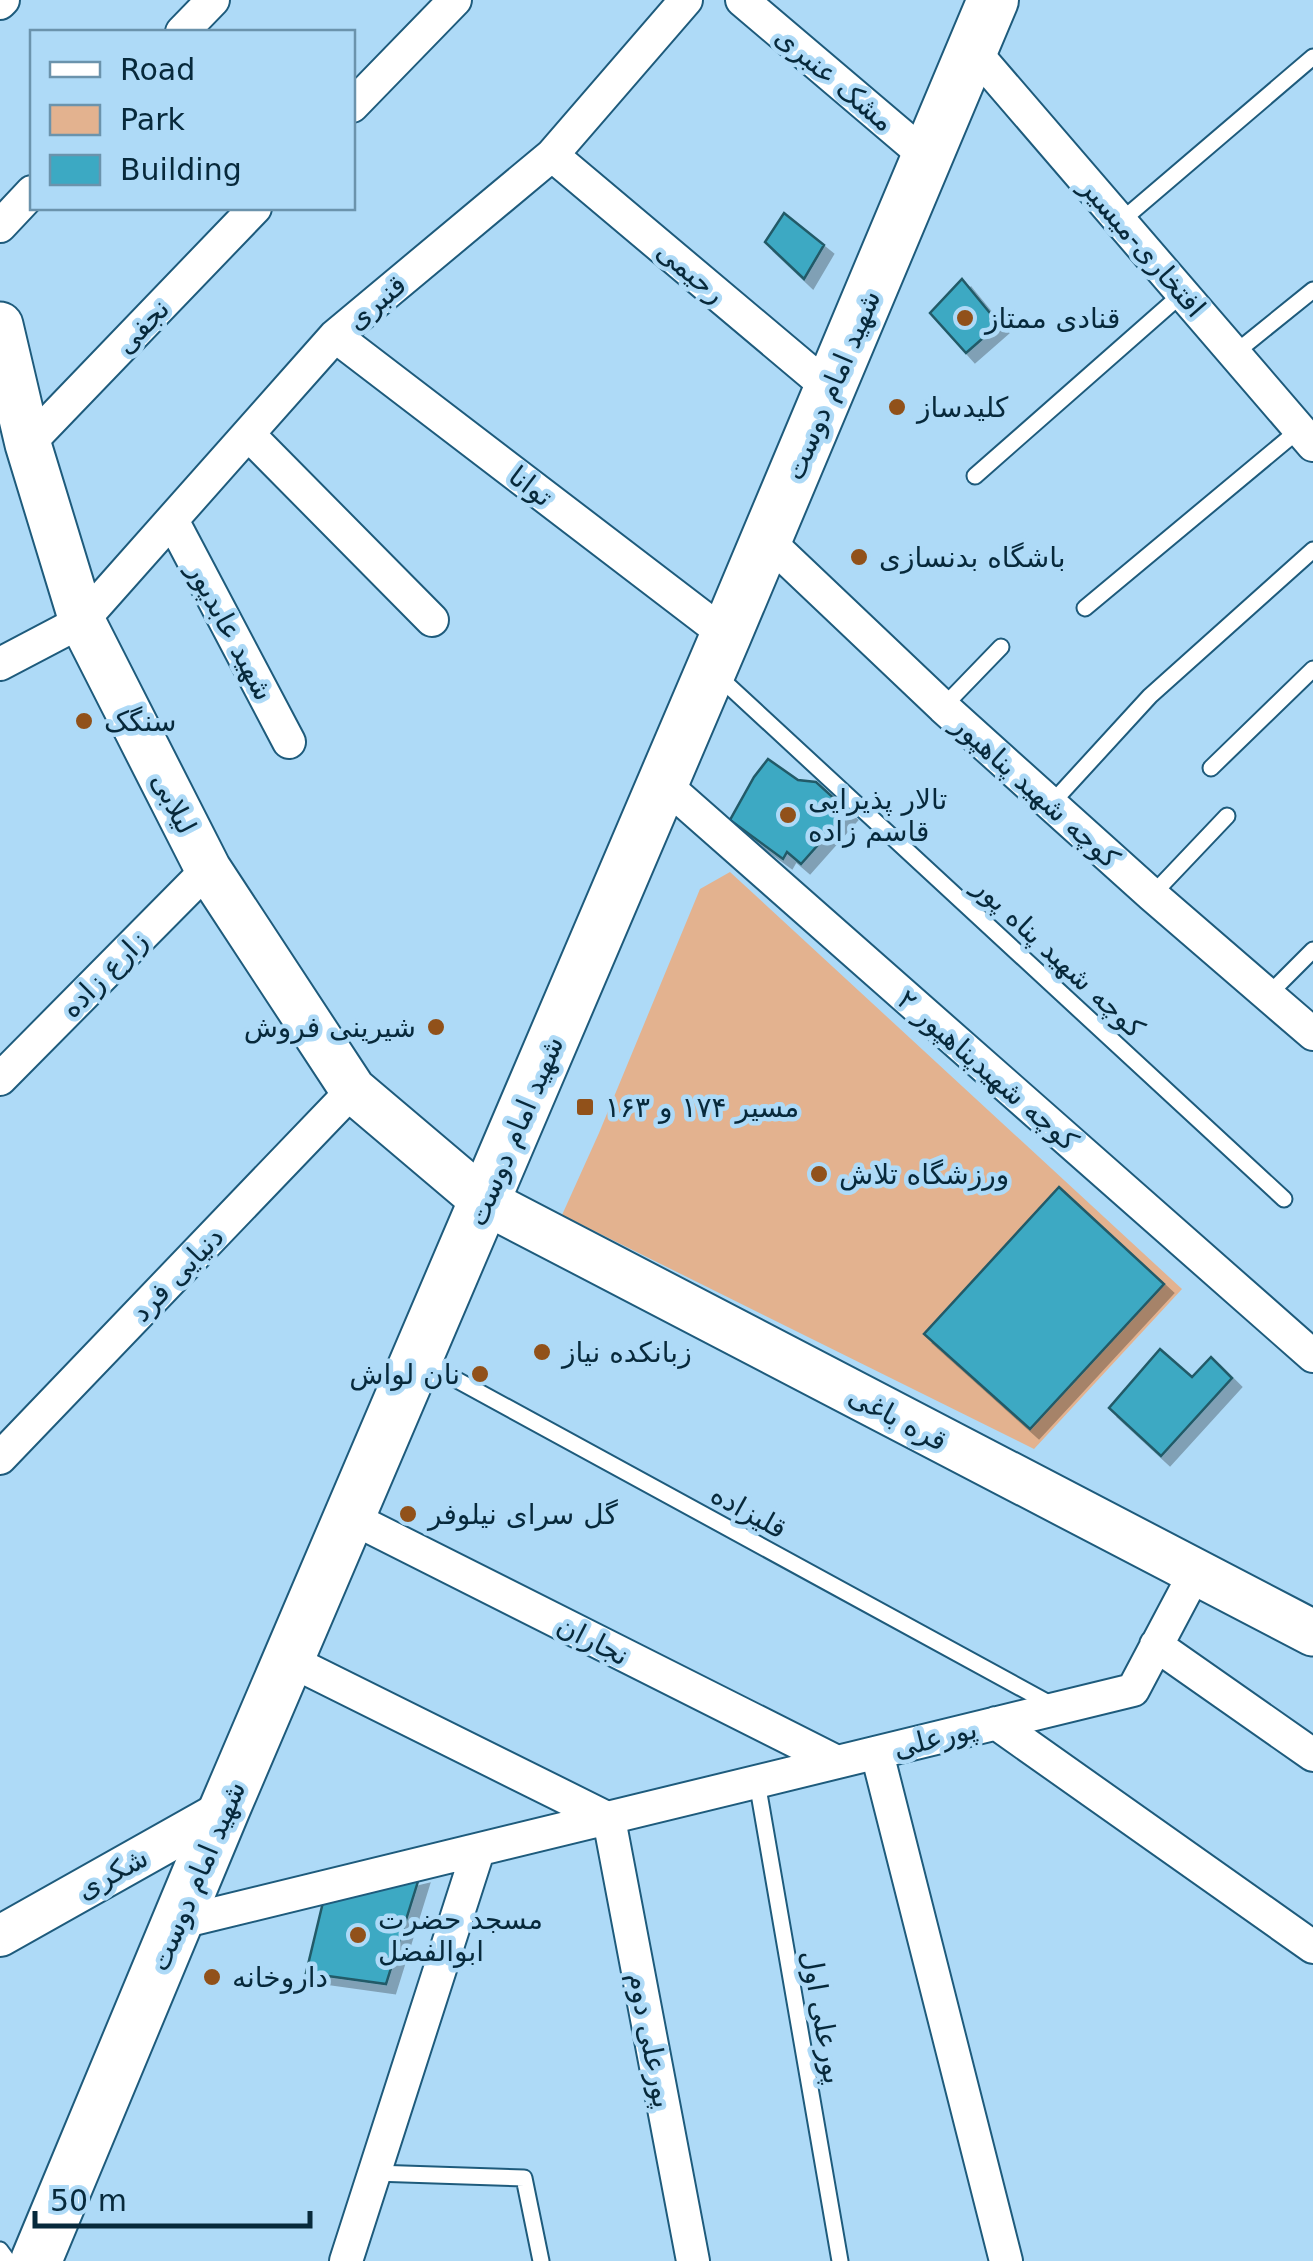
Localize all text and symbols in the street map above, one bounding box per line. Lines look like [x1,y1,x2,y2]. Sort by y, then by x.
street label: مشک عنبری [769,20,901,139]
legend [30,30,355,210]
text: Road [120,52,195,87]
text: Park [120,102,185,137]
text: Building [120,152,242,187]
street label: افتخاری-میسیر [1072,169,1212,324]
street label: رحیمی [650,234,731,310]
street label: قنبری [340,268,413,337]
street label: شهید امام دوست [778,285,887,485]
street label: نجفی [108,292,176,361]
place label: قنادی ممتاز [983,302,1120,335]
marker: قنادی ممتاز [954,307,976,329]
place label: کلیدساز [915,391,1009,424]
marker: کلیدساز [886,396,908,418]
street label: توانا [502,459,559,514]
place label: باشگاه بدنسازی [879,541,1066,574]
marker: باشگاه بدنسازی [848,546,870,568]
street label: شهید عابدپور [179,555,281,706]
place label: سنگک [104,705,176,738]
street label: کوچه شهید پناهپور [944,706,1126,875]
marker: سنگک [73,710,95,732]
street label: لیلابی [144,767,203,840]
place label: تالار پذیرایی قاسم زاده [808,783,947,848]
marker: تالار پذیرایی قاسم زاده [777,804,799,826]
street label: کوچه شهید پناه پور [965,868,1151,1045]
street label: زارع زاده [54,924,155,1025]
street label: ۲ کوچه شهیدپناهپور [891,983,1085,1158]
place label: شیرینی فروش [244,1011,416,1044]
marker: شیرینی فروش [425,1016,447,1038]
street label: شهید امام دوست [461,1031,570,1231]
place label: مسیر ۱۷۴ و ۱۶۳ [605,1091,799,1124]
marker: مسیر ۱۷۴ و ۱۶۳ [574,1096,596,1118]
place label: ورزشگاه تلاش [839,1158,1009,1191]
marker: ورزشگاه تلاش [808,1163,830,1185]
street label: دنیایی فرد [124,1220,230,1328]
place label: زبانکده نیاز [560,1336,692,1369]
marker: زبانکده نیاز [531,1341,553,1363]
place label: نان لواش [349,1358,460,1391]
marker: نان لواش [469,1363,491,1385]
street label: قره باغی [843,1379,953,1458]
street label: قلیزاده [705,1477,792,1546]
place label: گل سرای نیلوفر [426,1498,618,1531]
marker: گل سرای نیلوفر [397,1503,419,1525]
street label: نجاران [551,1608,634,1672]
street label: پورعلی [890,1712,980,1765]
street label: شهید امام دوست [143,1776,252,1976]
street label: شکری [71,1841,154,1906]
place label: مسجد حضرت ابوالفضل [378,1903,543,1968]
marker: مسجد حضرت ابوالفضل [347,1924,369,1946]
street label: پورعلی اول [794,1947,851,2087]
place label: داروخانه [232,1961,328,1994]
marker: داروخانه [201,1966,223,1988]
street label: پورعلی دوم [621,1970,680,2111]
scale bar [35,2166,310,2228]
text: 50 m [50,2183,127,2218]

